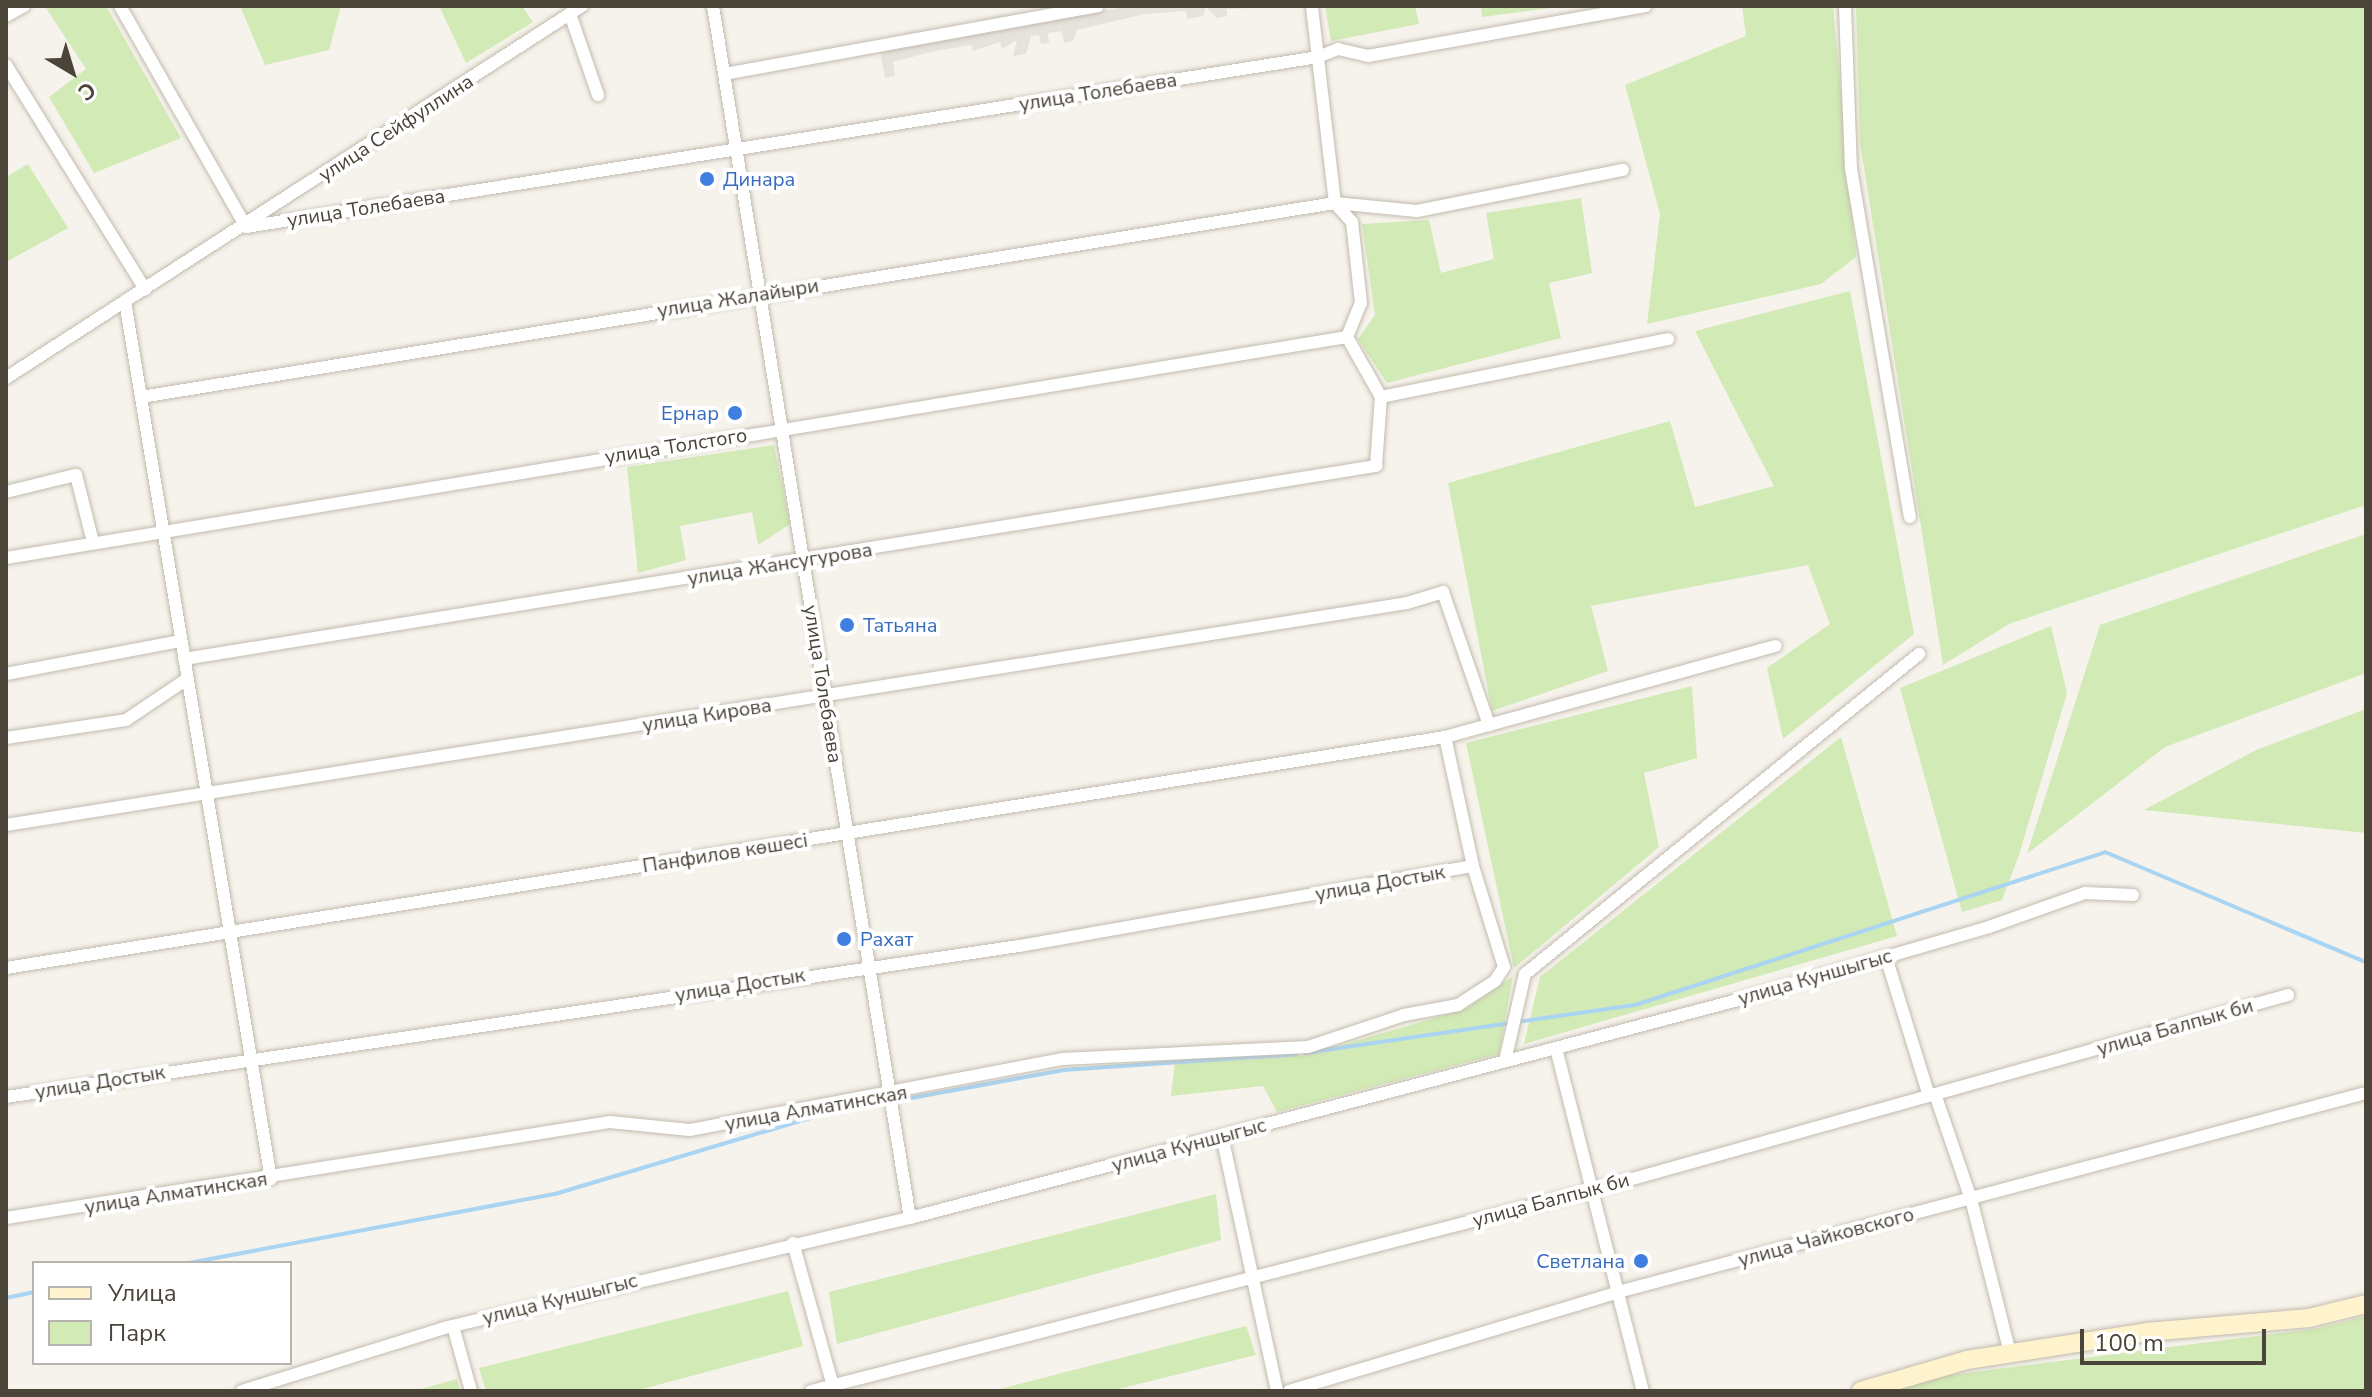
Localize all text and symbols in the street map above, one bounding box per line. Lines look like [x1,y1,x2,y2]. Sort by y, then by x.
north arrow [32,32,112,112]
street label: улица Толебаева [1017,68,1179,116]
street label: улица Сейфуллина [314,69,478,187]
text: С [72,74,102,107]
place label: Динара [723,167,795,191]
marker: Динара [698,170,716,188]
street label: улица Толебаева [285,184,447,232]
street label: улица Жалайыри [656,273,820,323]
place label: Ернар [661,401,719,425]
marker: Ернар [726,404,744,422]
street label: улица Толстого [603,423,749,469]
street label: улица Жансугурова [686,538,874,590]
street label: улица Толебаева [799,603,847,765]
place label: Татьяна [863,613,937,637]
marker: Татьяна [838,616,856,634]
street label: улица Кирова [641,693,773,737]
street label: Панфилов көшесі [641,828,809,878]
street label: улица Достык [1313,860,1447,906]
place label: Рахат [860,927,913,951]
marker: Рахат [835,930,853,948]
street label: улица Куншыгыс [1735,944,1895,1010]
street label: улица Достык [673,963,807,1007]
street label: улица Балпык би [2094,993,2256,1061]
street label: улица Достык [33,1060,167,1104]
street label: улица Алматинская [723,1080,909,1136]
street label: улица Куншыгыс [1109,1113,1269,1177]
street label: улица Алматинская [83,1167,269,1219]
street label: улица Балпык би [1470,1168,1632,1232]
street label: улица Чайковского [1735,1202,1917,1272]
place label: Светлана [1536,1249,1625,1273]
marker: Светлана [1632,1252,1650,1270]
legend [32,1261,292,1365]
street label: улица Куншыгыс [480,1268,640,1330]
text: Улица [108,1277,177,1309]
scale bar [2084,1313,2270,1363]
text: Парк [108,1317,166,1349]
text: 100 m [2094,1327,2164,1359]

